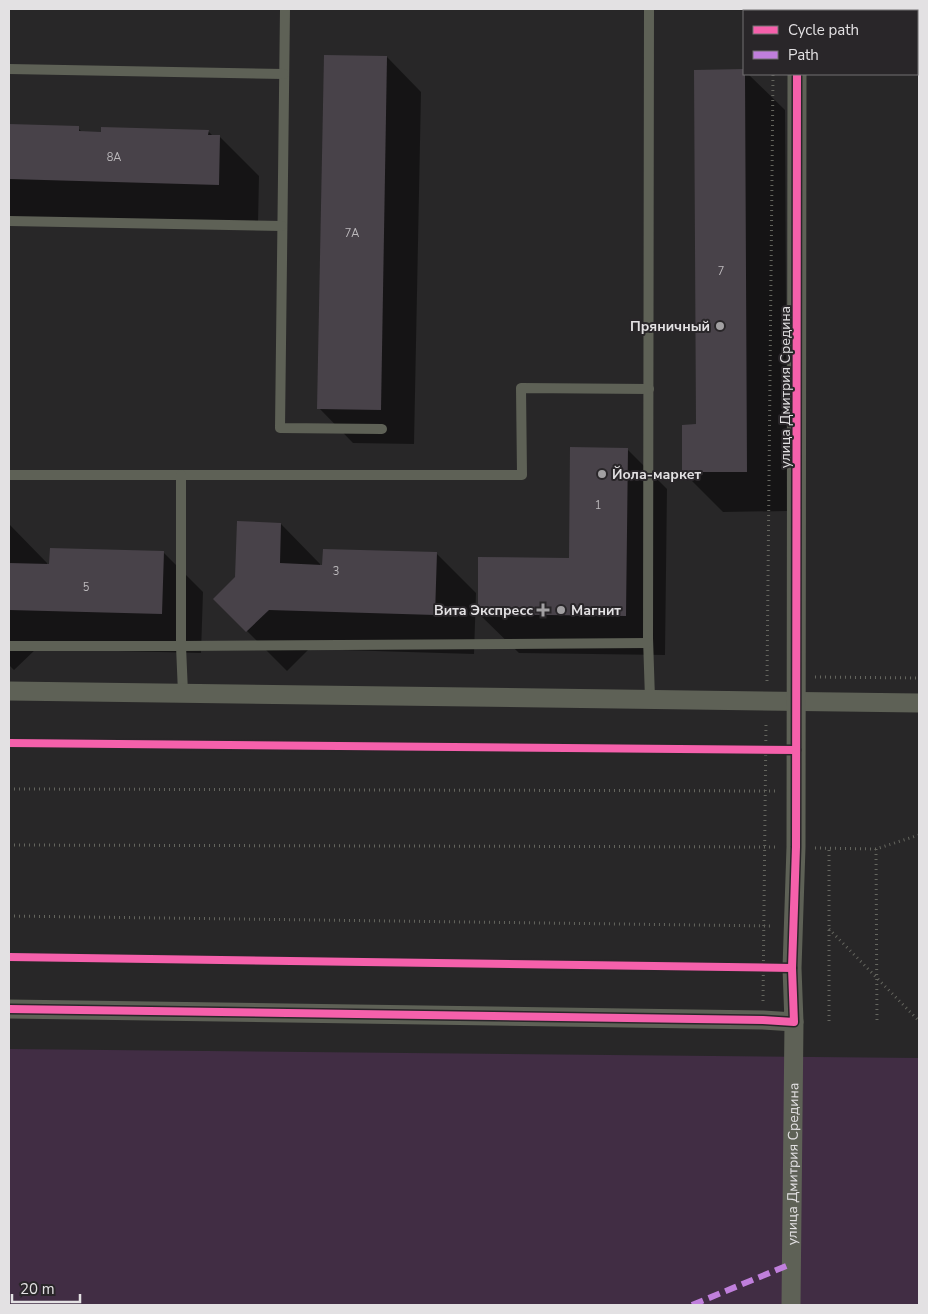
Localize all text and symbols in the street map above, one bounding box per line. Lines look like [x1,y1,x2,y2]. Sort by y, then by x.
legend [743,10,918,75]
text: Cycle path [788,20,859,40]
text: Path [788,45,819,65]
house number: 8А [107,150,121,165]
house number: 7А [345,226,359,241]
house number: 7 [718,264,724,279]
street label: улица Дмитрия Средина [776,306,795,468]
place label: Пряничный [630,317,710,336]
marker: Пряничный [714,320,726,332]
place label: Йола-маркет [612,465,702,484]
marker: Йола-маркет [596,468,608,480]
house number: 1 [595,498,601,513]
house number: 3 [333,564,339,579]
house number: 5 [83,580,90,595]
place label: Вита Экспресс [434,601,533,620]
place label: Магнит [571,601,621,620]
marker: Вита Экспресс [537,604,549,616]
marker: Магнит [555,604,567,616]
street label: улица Дмитрия Средина [782,1083,803,1245]
scale bar [12,1272,80,1304]
text: 20 m [20,1279,55,1299]

